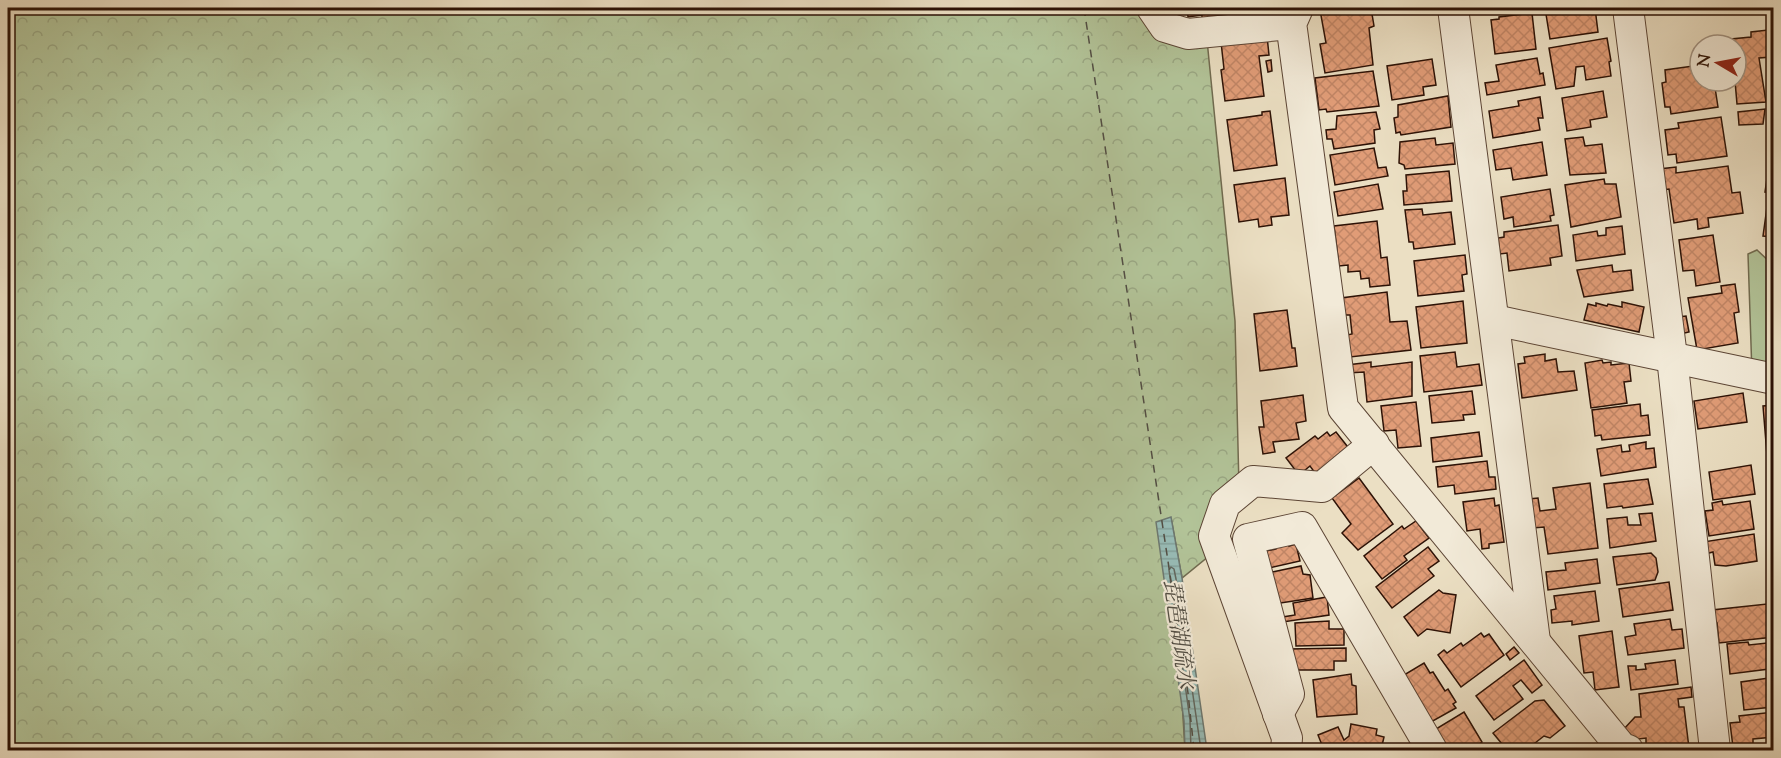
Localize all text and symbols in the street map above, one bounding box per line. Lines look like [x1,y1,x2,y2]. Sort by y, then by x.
north arrow [1688,33,1748,93]
text: N [1693,52,1718,69]
water label: 琵琶湖疏水 [1154,578,1201,693]

